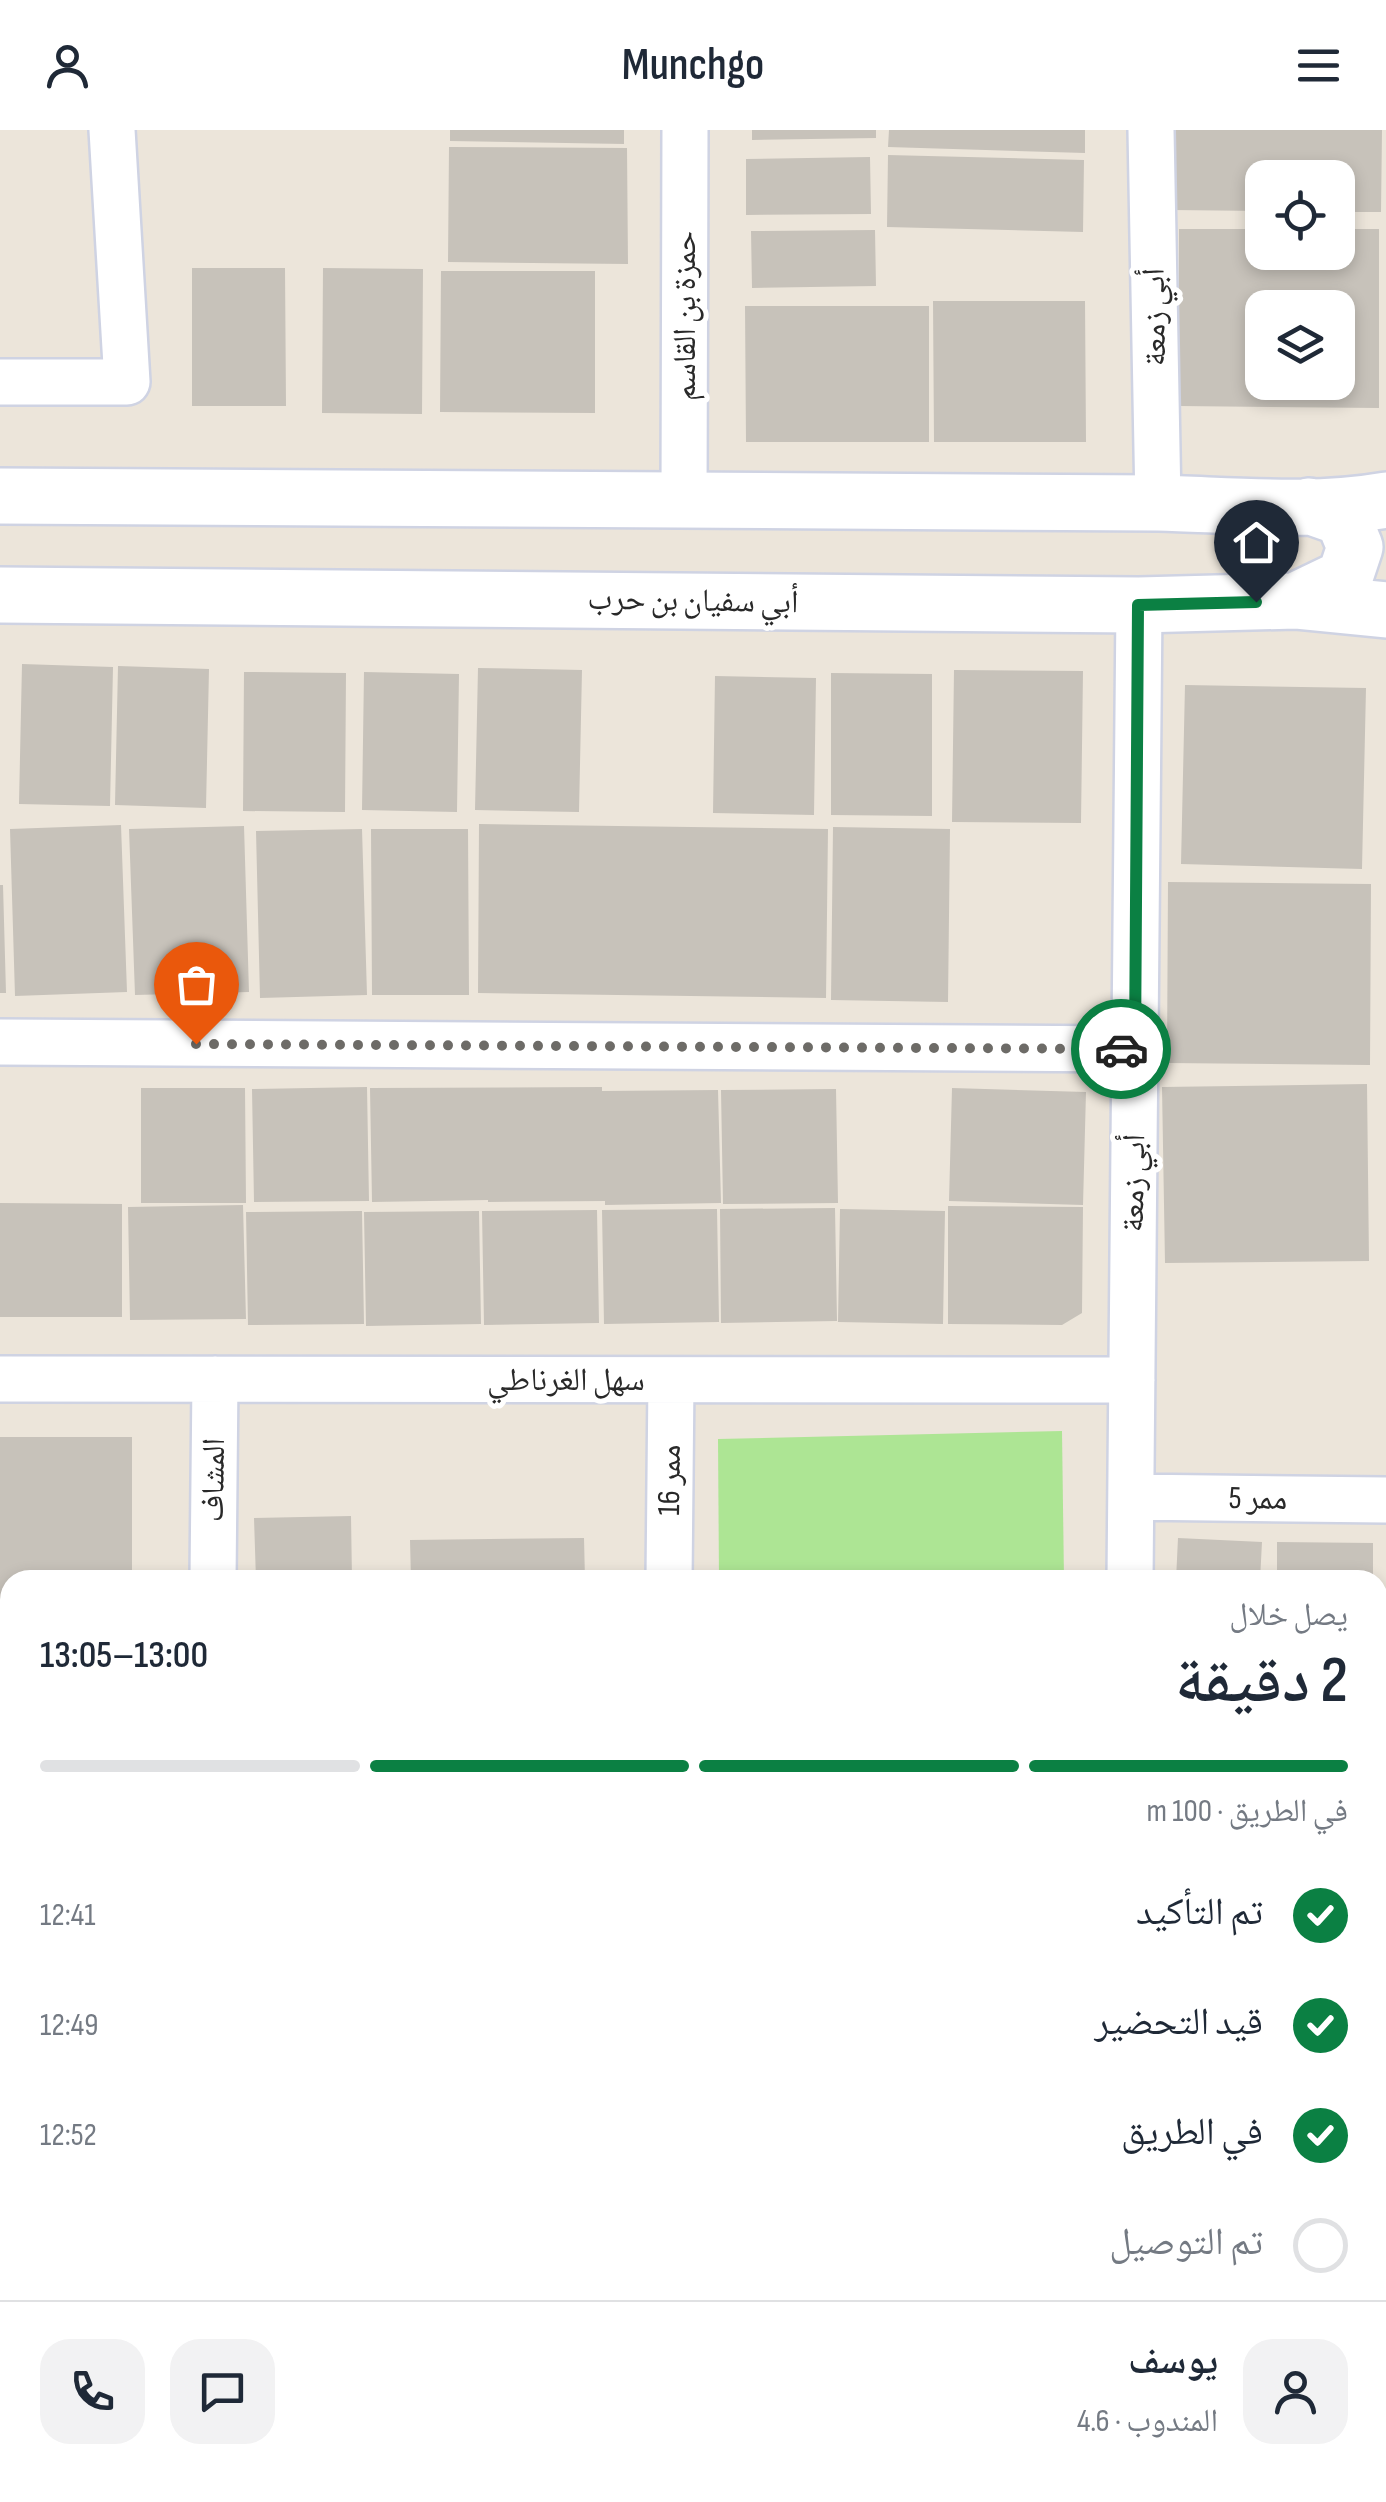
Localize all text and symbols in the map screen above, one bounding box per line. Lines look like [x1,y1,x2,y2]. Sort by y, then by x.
icon: person [40,38,95,93]
text: Munchgo [622,38,764,93]
icon: menu [1291,38,1346,93]
map controls [1245,160,1355,400]
button: locate [1245,160,1355,270]
street label: حمزة بن القاسم [666,231,705,401]
street label: أبي زمعة [1134,268,1179,366]
button: layers [1245,290,1355,400]
pin [1214,500,1299,603]
icon: home [1229,515,1284,570]
street label: أبي سفيان بن حرب [587,579,799,626]
pin [154,942,239,1045]
icon: bag [169,957,224,1012]
courier [1071,999,1171,1099]
icon: car [1094,1022,1149,1077]
street label: أبي زمعة [1113,1134,1158,1232]
street label: سهل الغرناطي [487,1361,645,1404]
street label: المشاف [194,1438,234,1522]
street label: ممر 16 [650,1444,690,1516]
street label: ممر 5 [1228,1479,1288,1519]
text: يصل خلال [1229,1596,1348,1635]
text: 13:00–13:05 [40,1633,208,1678]
text: 2 دقيقة [1175,1643,1348,1721]
text: في الطريق · 100 m [1147,1792,1348,1831]
icon: check [1293,1888,1348,1943]
text: تم التأكيد [1136,1890,1263,1935]
text: 12:41 [40,1896,95,1935]
icon: check [1293,1998,1348,2053]
text: قيد التحضير [1095,2000,1263,2045]
text: 12:49 [40,2006,98,2045]
icon: check [1293,2108,1348,2163]
text: في الطريق [1121,2110,1263,2155]
text: 12:52 [40,2116,97,2155]
text: تم التوصيل [1109,2220,1263,2265]
button: phone [40,2339,145,2444]
button: chat [170,2339,275,2444]
text: يوسف [1128,2339,1218,2384]
button: person [1243,2339,1348,2444]
text: المندوب · 4.6 [1077,2402,1218,2441]

